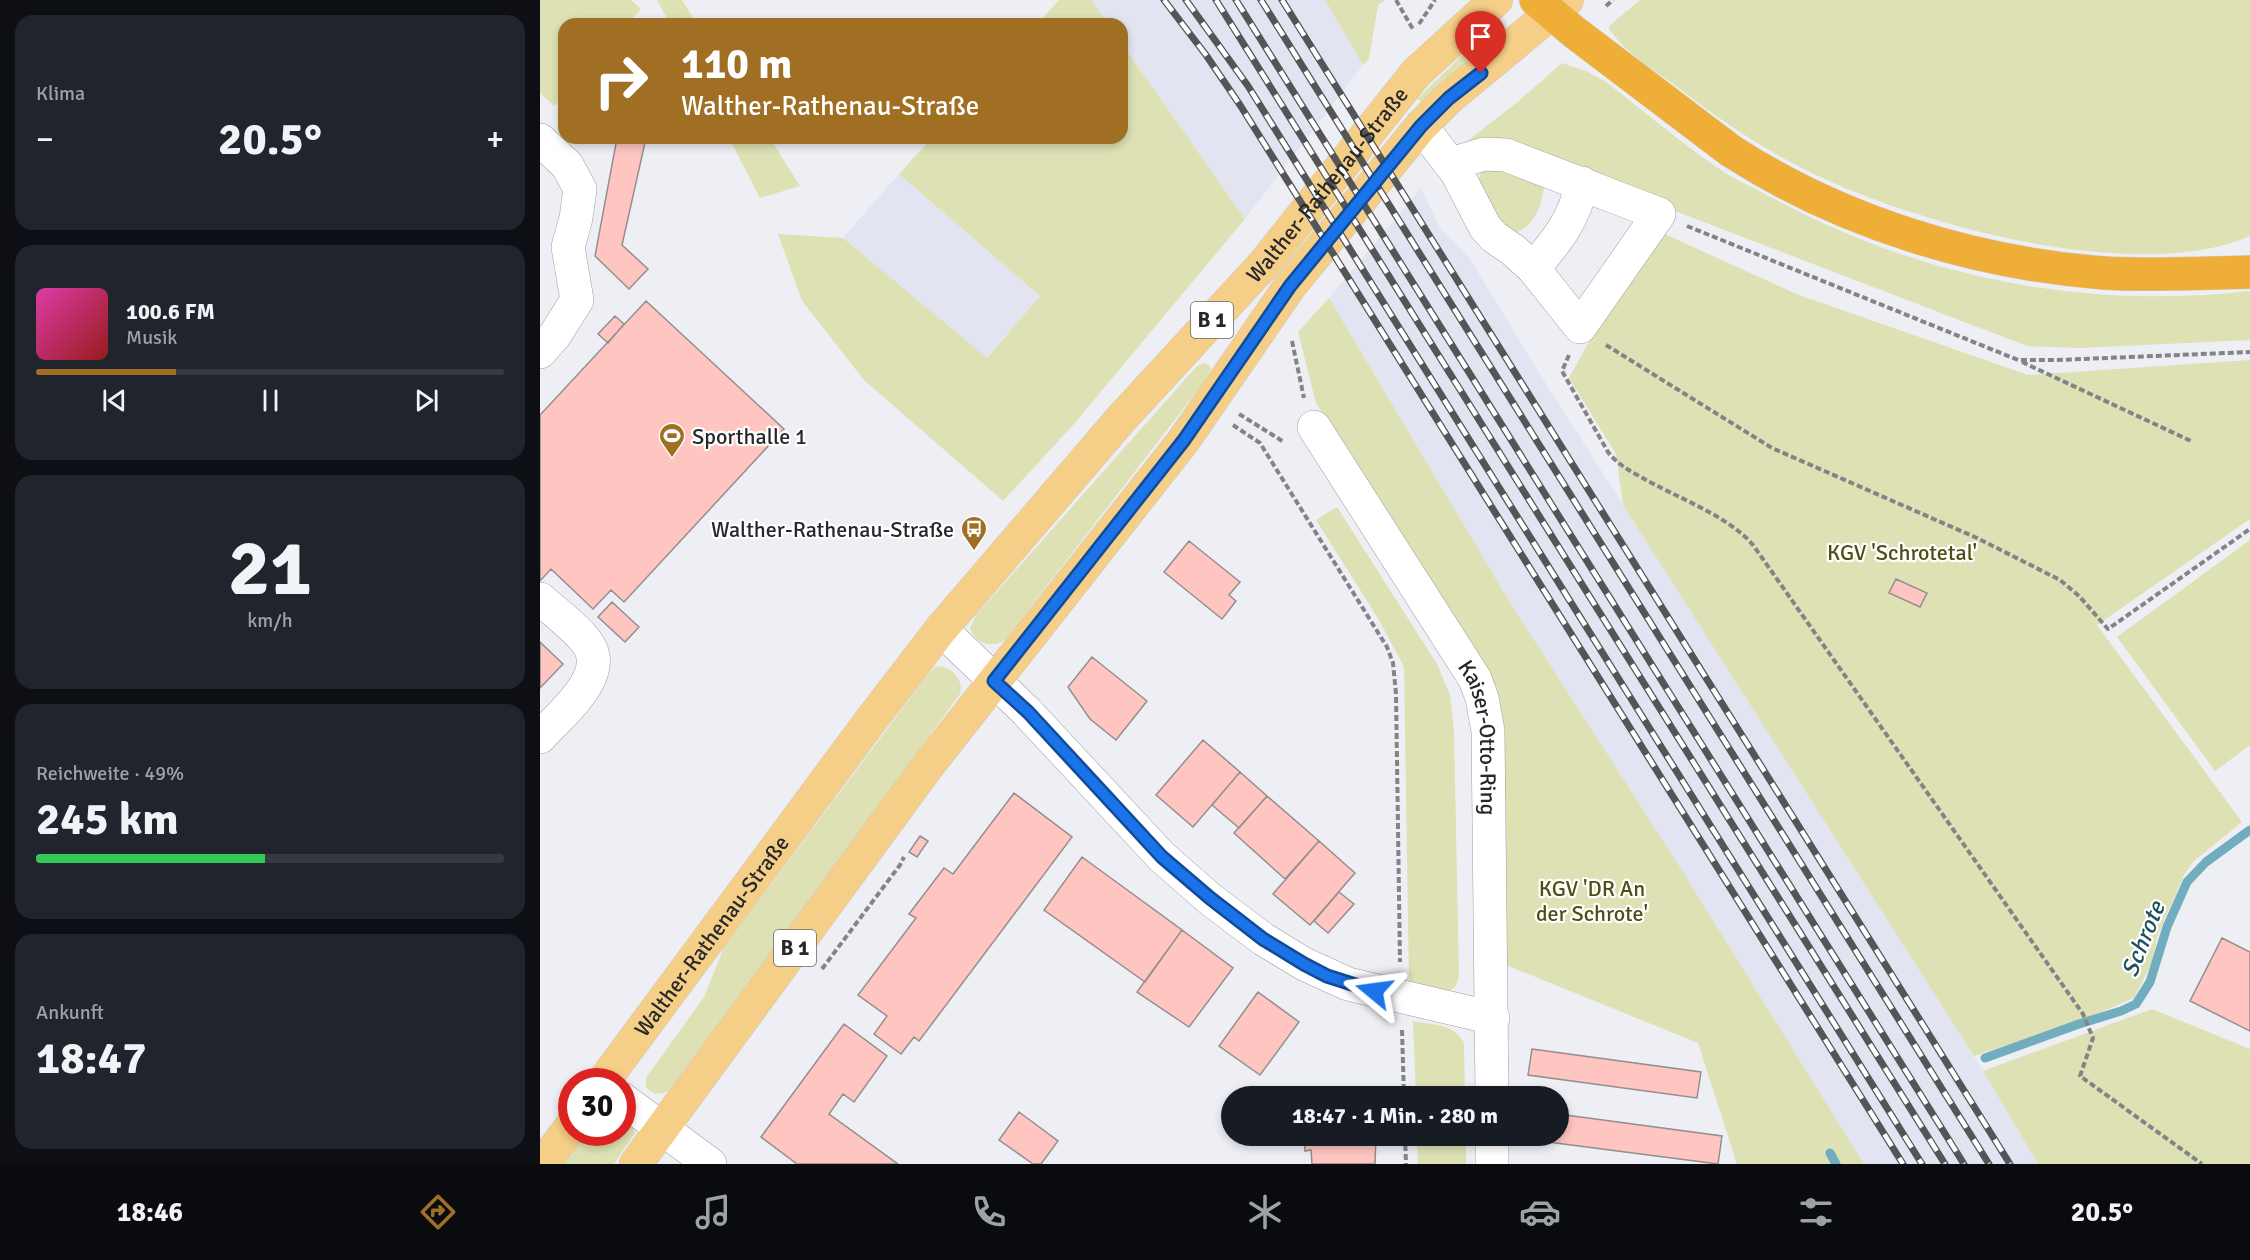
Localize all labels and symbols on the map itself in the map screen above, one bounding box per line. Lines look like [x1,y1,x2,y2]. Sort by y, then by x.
pin [1455,11,1506,73]
street label: Walther-Rathenau-Straße [1240,81,1413,288]
road number: B 1 [1191,302,1233,338]
sports icon: Sporthalle 1 [657,421,687,459]
place label: Sporthalle 1 [692,423,807,450]
bus stop icon: Walther-Rathenau-Straße [959,514,989,552]
place label: Walther-Rathenau-Straße [711,516,954,543]
park label: KGV 'Schrotetal' [1827,539,1977,566]
street label: Kaiser-Otto-Ring [1453,655,1503,816]
street label: Walther-Rathenau-Straße [628,830,794,1041]
park label: KGV 'DR An der Schrote' [1536,875,1648,927]
water label: Schrote [2114,896,2172,981]
road number: B 1 [774,930,816,966]
position arrow [1342,959,1406,1023]
speed limit sign: 30 [558,1068,636,1146]

